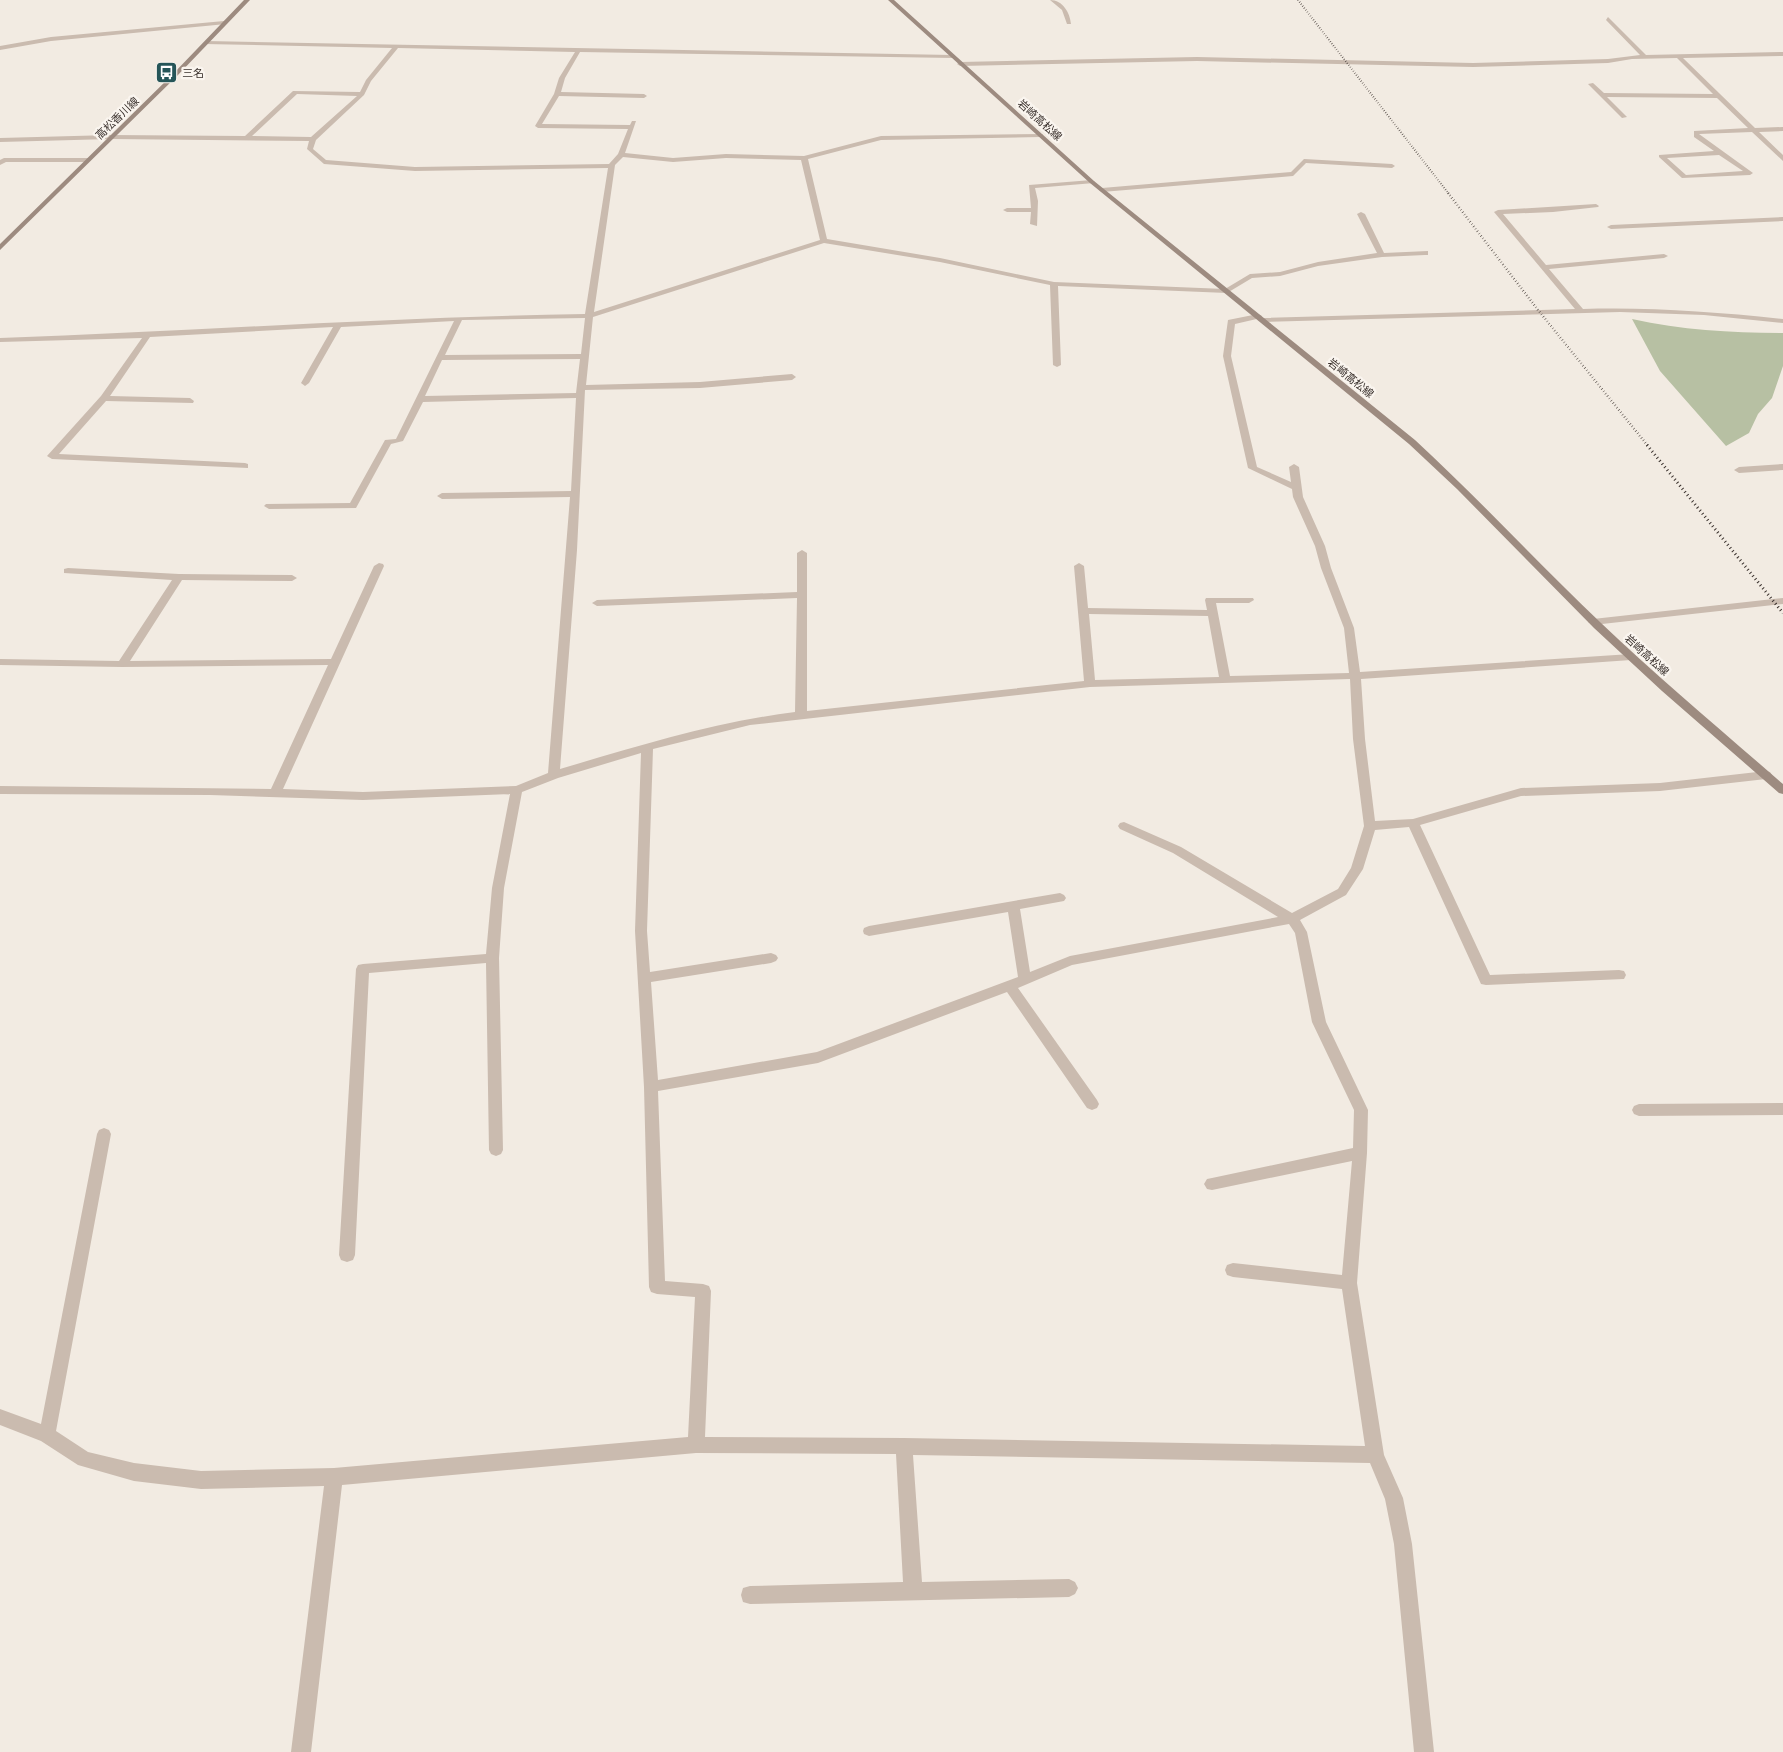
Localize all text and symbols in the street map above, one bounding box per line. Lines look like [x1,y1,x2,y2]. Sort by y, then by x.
bus stop icon: 三名 [154,61,178,85]
place label: 三名 [182,65,204,81]
street label: 高松香川線 [92,93,142,143]
street label: 岩崎高松線 [1014,96,1066,144]
street label: 岩崎高松線 [1325,354,1377,402]
street label: 岩崎高松線 [1621,631,1673,679]

